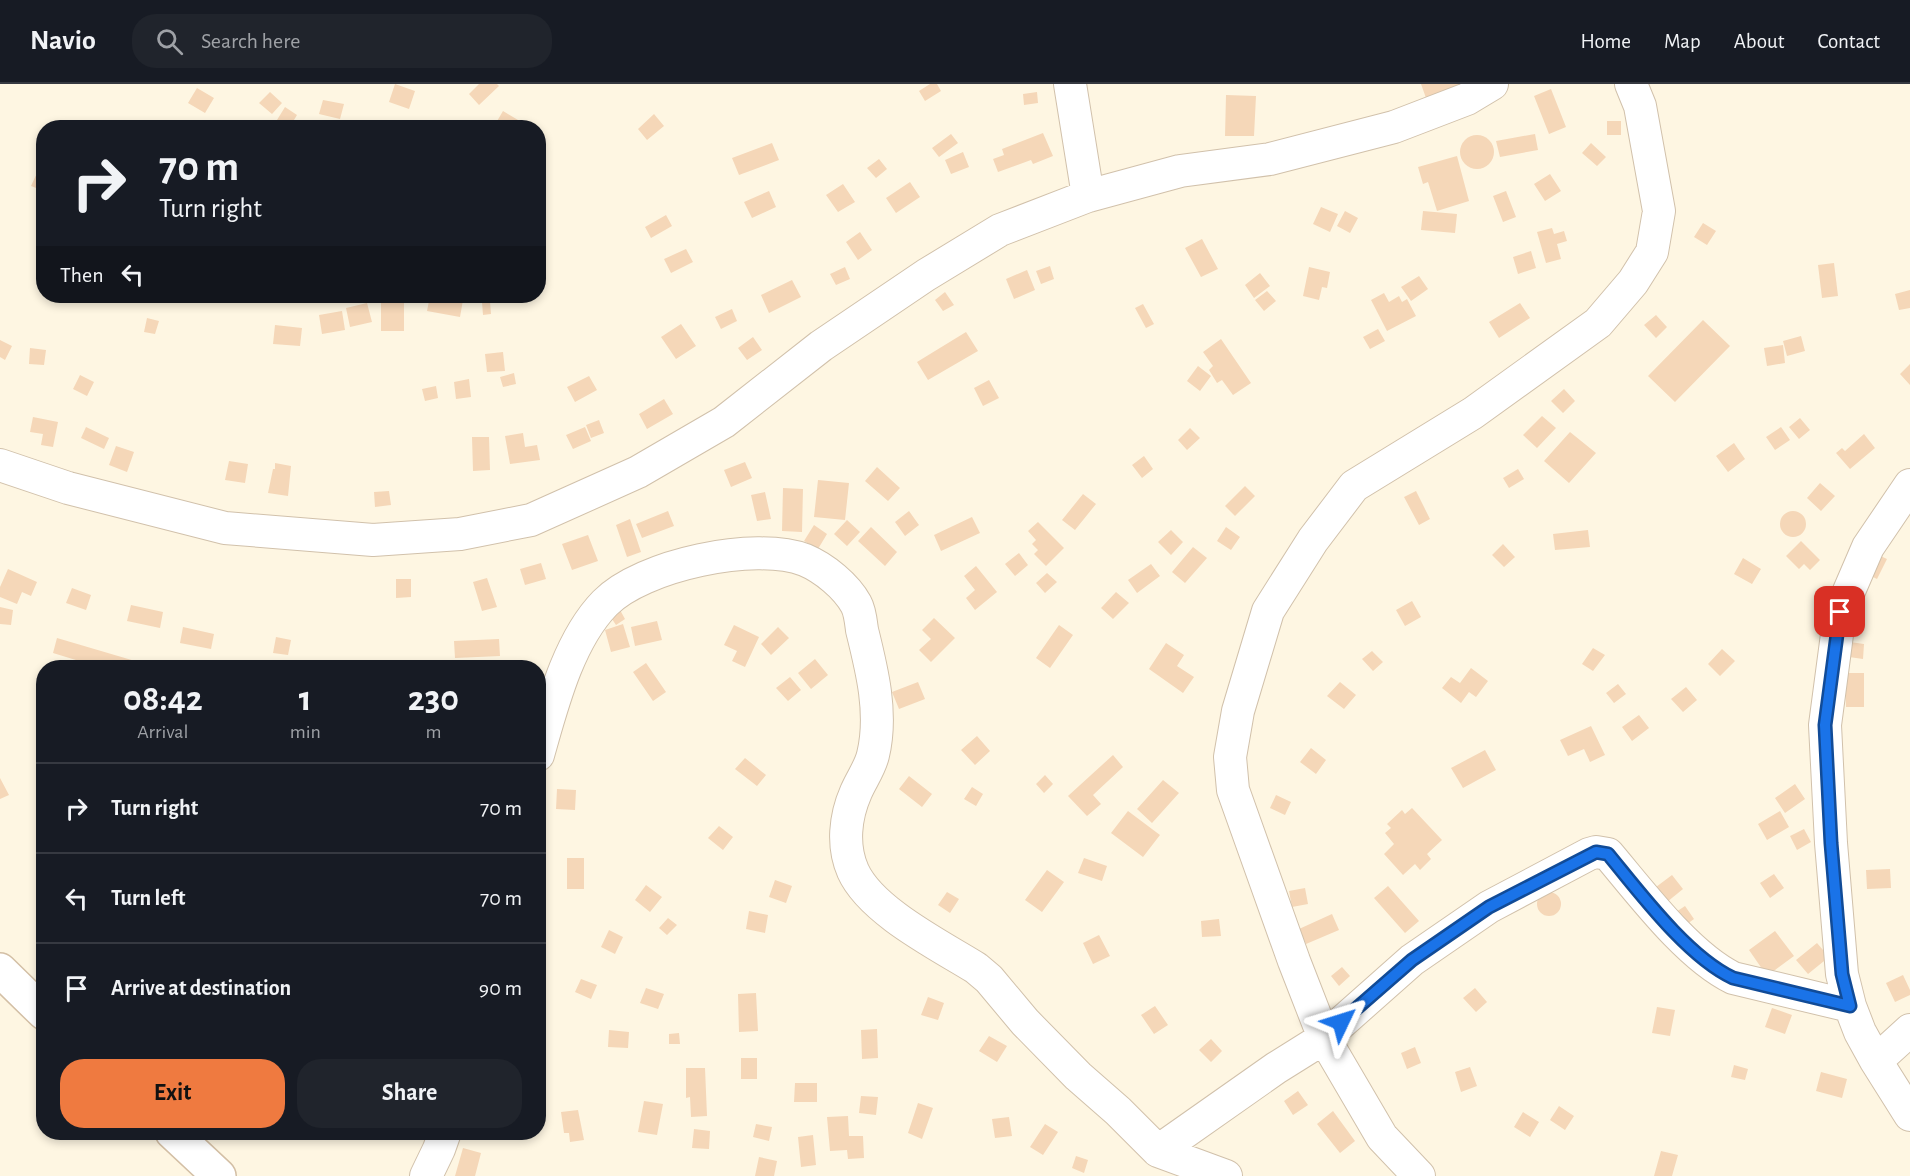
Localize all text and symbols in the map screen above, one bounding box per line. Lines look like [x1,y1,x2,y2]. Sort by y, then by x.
search box [132,14,552,68]
icon: search [153,25,186,58]
text: Navio [30,27,96,55]
text: Search here [201,30,300,52]
text: Home [1580,31,1631,52]
text: Map [1664,31,1701,52]
text: About [1734,31,1784,52]
text: Contact [1817,31,1880,52]
icon: right [60,144,138,222]
text: 70 m [159,146,239,188]
text: Turn right [159,195,262,222]
icon: left [116,258,149,291]
text: Then [60,264,104,286]
pin [1814,586,1865,637]
icon: arrive [1823,595,1856,628]
text: 08:42 [123,681,203,717]
text: 1 [299,681,312,717]
text: 230 [408,681,459,717]
text: Arrival [137,722,189,742]
text: min [290,722,321,742]
text: m [425,722,441,742]
icon: right [60,792,93,825]
text: Turn right [111,797,198,819]
text: 70 m [480,797,522,819]
icon: left [60,882,93,915]
text: Turn left [111,887,185,909]
text: 70 m [480,887,522,909]
icon: arrive [60,972,93,1005]
text: Arrive at destination [111,977,291,999]
text: 90 m [479,977,522,999]
position arrow [1309,990,1373,1054]
button: Exit [60,1059,285,1128]
button: Share [297,1059,522,1128]

